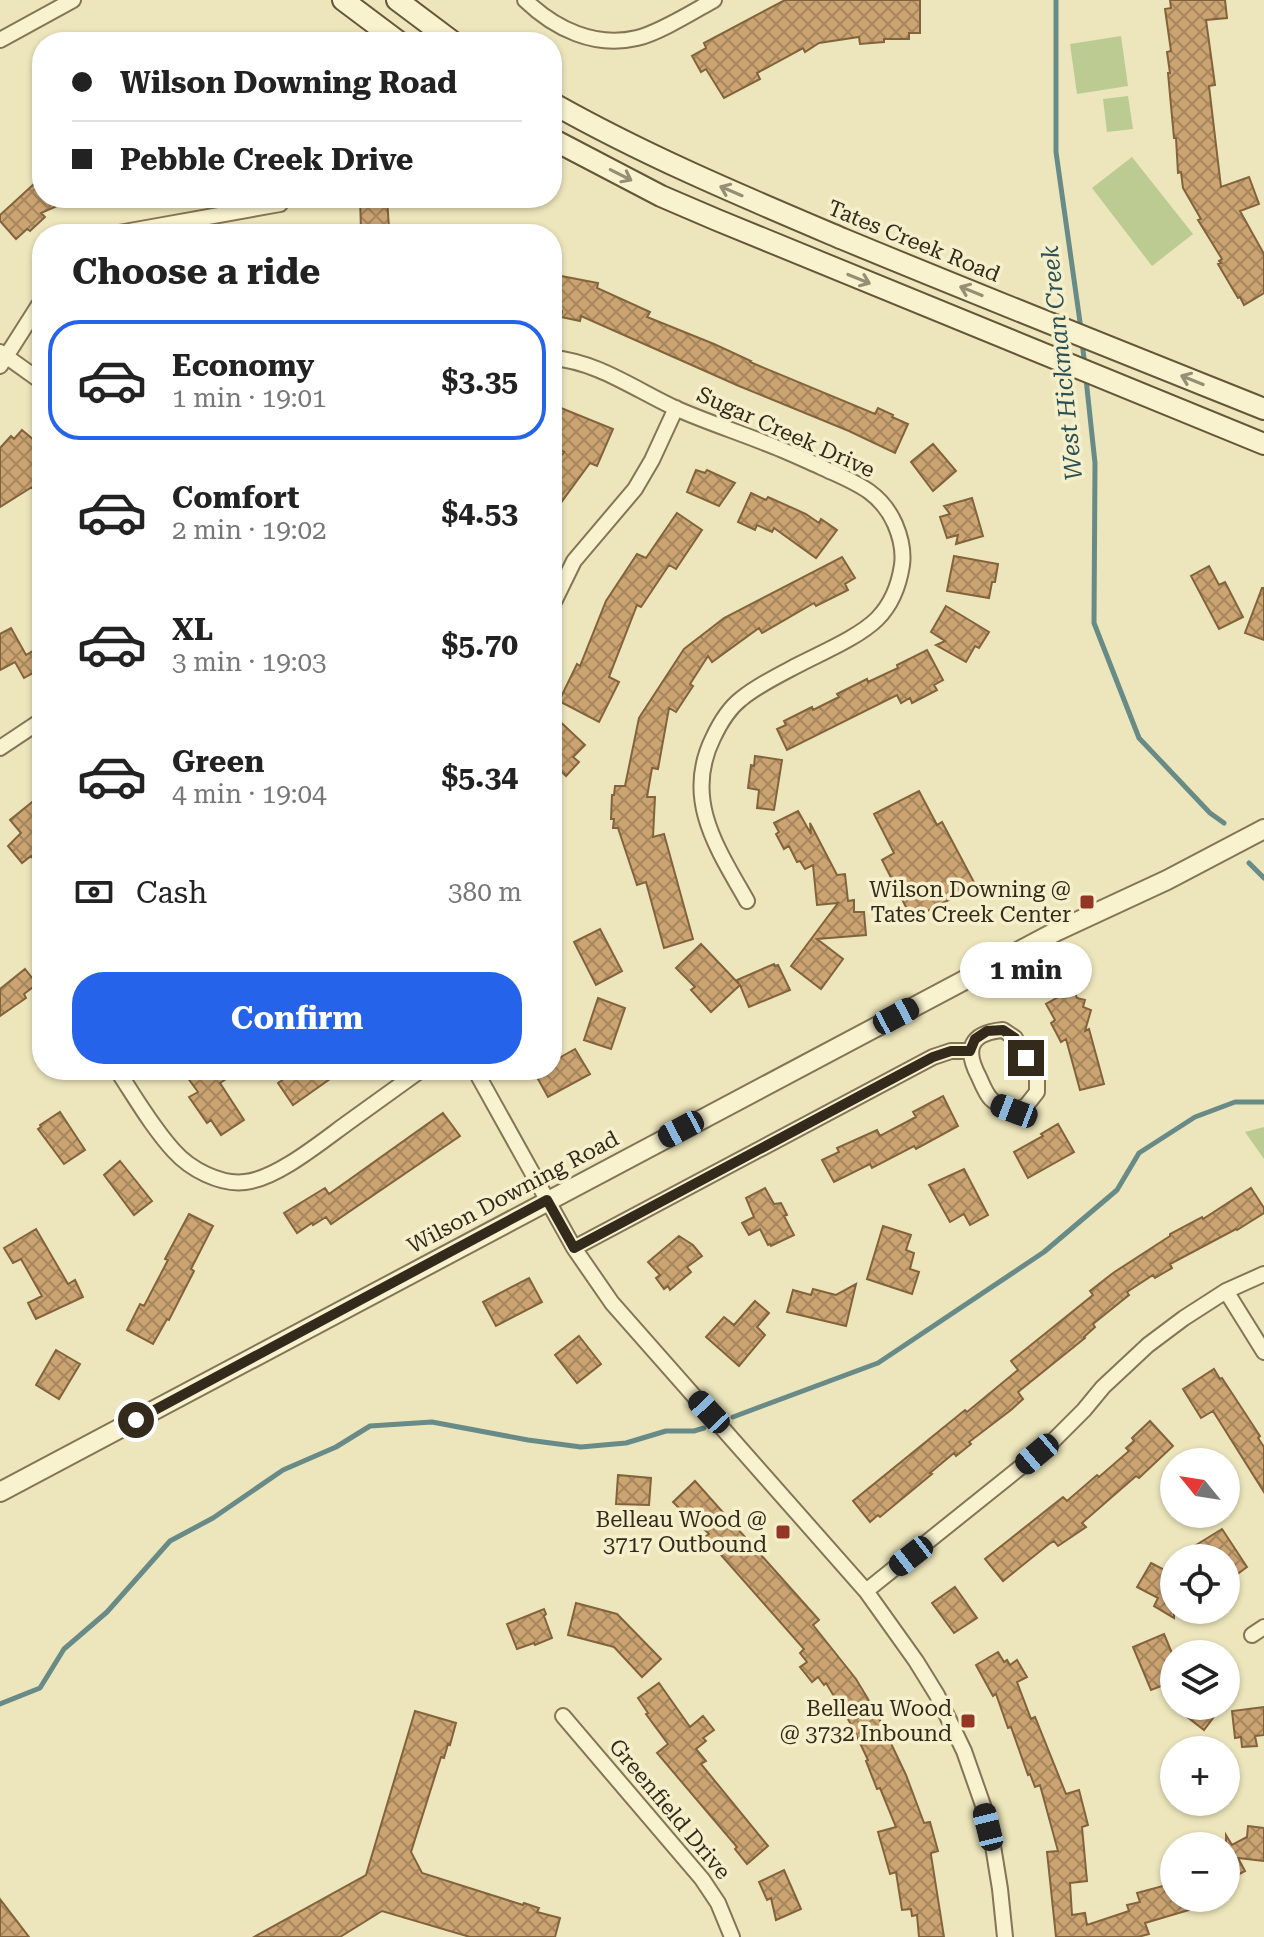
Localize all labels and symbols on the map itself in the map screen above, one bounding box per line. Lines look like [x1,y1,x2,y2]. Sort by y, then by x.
one-way arrow [608,168,632,184]
one-way arrow [719,183,744,198]
street label: Tates Creek Road [824,195,1004,287]
water label: West Hickman Creek [1036,244,1088,482]
one-way arrow [846,272,871,287]
one-way arrow [959,283,984,297]
one-way arrow [1180,372,1205,386]
street label: Sugar Creek Drive [693,382,879,482]
place label: Wilson Downing @ Tates Creek Center [869,877,1071,927]
marker: Wilson Downing @ Tates Creek Center [1078,893,1096,911]
callout: 1 min [960,942,1092,998]
car [869,994,923,1038]
route end [1008,1040,1044,1076]
car [987,1091,1041,1131]
car [654,1107,708,1151]
street label: Wilson Downing Road [403,1126,623,1258]
car [684,1386,734,1438]
route start [118,1402,154,1438]
car [1011,1429,1063,1479]
north arrow [1160,1448,1240,1528]
place label: Belleau Wood @ 3717 Outbound [595,1507,767,1557]
marker: Belleau Wood @ 3717 Outbound [774,1523,792,1541]
car [885,1532,937,1580]
place label: Belleau Wood @ 3732 Inbound [780,1696,952,1746]
marker: Belleau Wood @ 3732 Inbound [959,1712,977,1730]
street label: Greenfield Drive [604,1734,736,1884]
car [971,1801,1005,1853]

